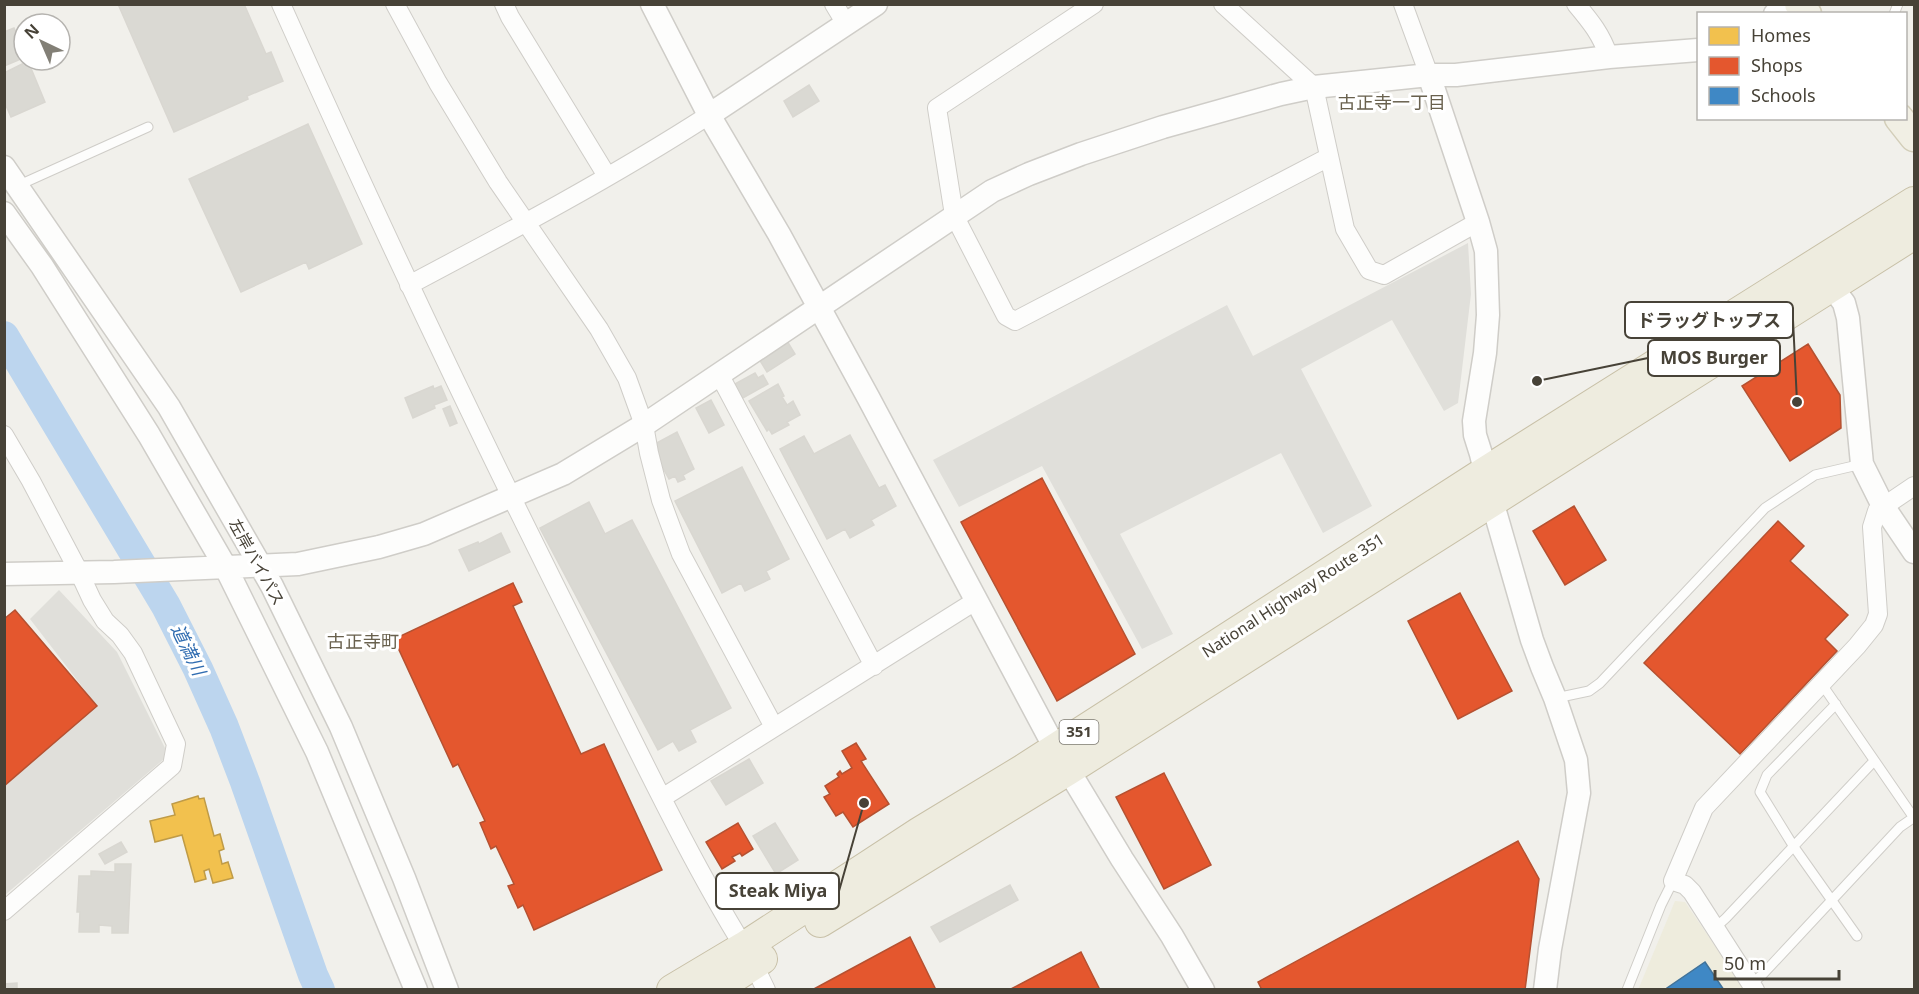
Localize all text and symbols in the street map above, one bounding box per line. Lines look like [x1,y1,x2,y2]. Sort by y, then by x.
north arrow [12,12,72,72]
legend [1697,12,1907,120]
text: N [19,19,44,44]
text: Homes [1751,23,1811,47]
text: Shops [1751,53,1803,77]
text: Schools [1751,83,1816,107]
district label: 古正寺一丁目 [1338,90,1446,114]
callout: ドラッグトップス [1625,302,1793,338]
text: ドラッグトップス [1637,308,1781,332]
callout: MOS Burger [1648,340,1780,376]
text: MOS Burger [1660,345,1768,369]
street label: 左岸バイパス [224,515,290,609]
street label: National Highway Route 351 [1198,528,1388,662]
water label: 道満川 [166,620,212,681]
district label: 古正寺町 [327,629,399,653]
road number: 351 [1060,720,1098,744]
callout: Steak Miya [716,873,839,909]
text: Steak Miya [729,878,827,902]
scale bar [1715,943,1840,981]
text: 50 m [1724,951,1766,975]

